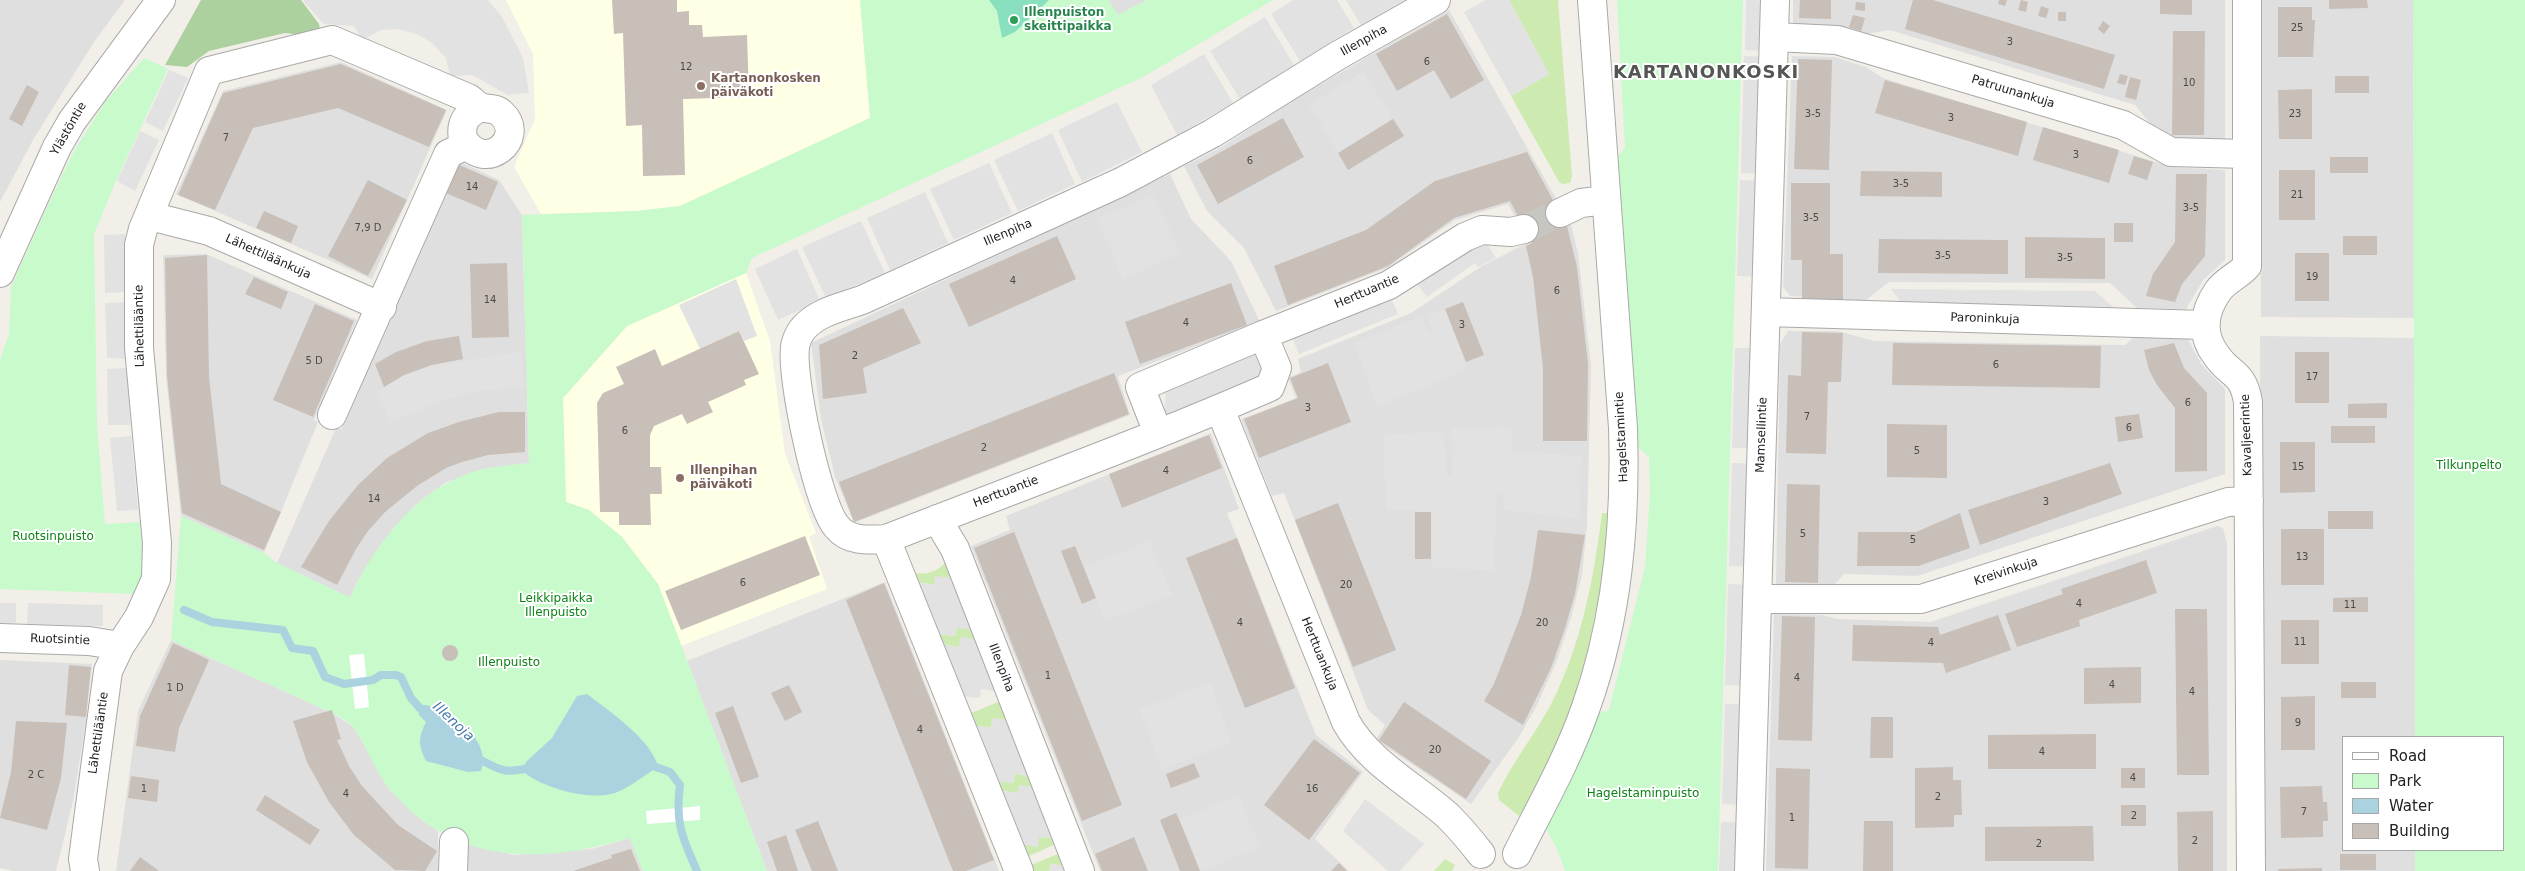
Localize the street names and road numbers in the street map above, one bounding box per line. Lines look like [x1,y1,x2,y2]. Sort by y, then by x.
street label: Illenpiha [1338,22,1390,60]
street label: Patruunankuja [1970,72,2056,112]
street label: Ylästöntie [48,100,90,158]
street label: Illenpiha [982,216,1034,250]
street label: Lähettiläänkuja [223,232,313,282]
street label: Herttuantie [1333,272,1401,312]
street label: Lähettilääntie [132,284,148,368]
street label: Paroninkuja [1950,311,2020,327]
street label: Hagelstamintie [1612,391,1632,483]
street label: Kavaljeerintie [2238,394,2256,476]
street label: Mamsellintie [1753,397,1771,473]
street label: Herttuantie [971,473,1041,511]
street label: Kreivinkuja [1972,555,2040,589]
street label: Herttuankuja [1298,615,1340,693]
street label: Ruotsintie [30,632,90,648]
street label: Illenpiha [985,642,1017,694]
street label: Lähettilääntie [86,691,112,775]

